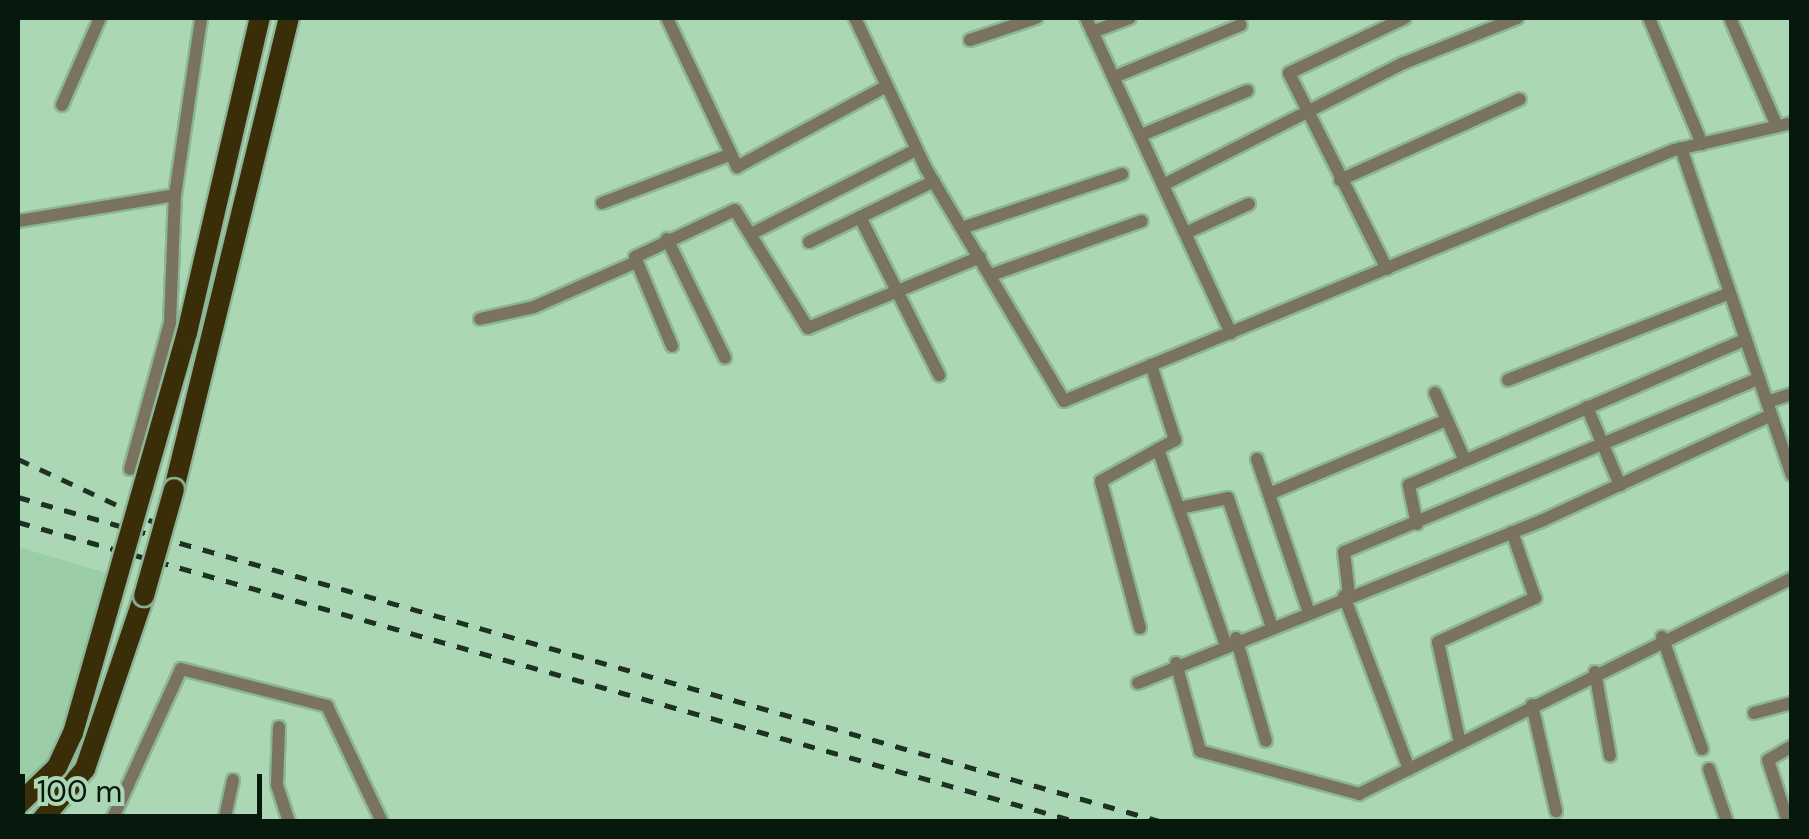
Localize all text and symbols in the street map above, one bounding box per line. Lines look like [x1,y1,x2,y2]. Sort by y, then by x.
scale bar [25,754,268,816]
text: 100 m [37,772,122,811]

